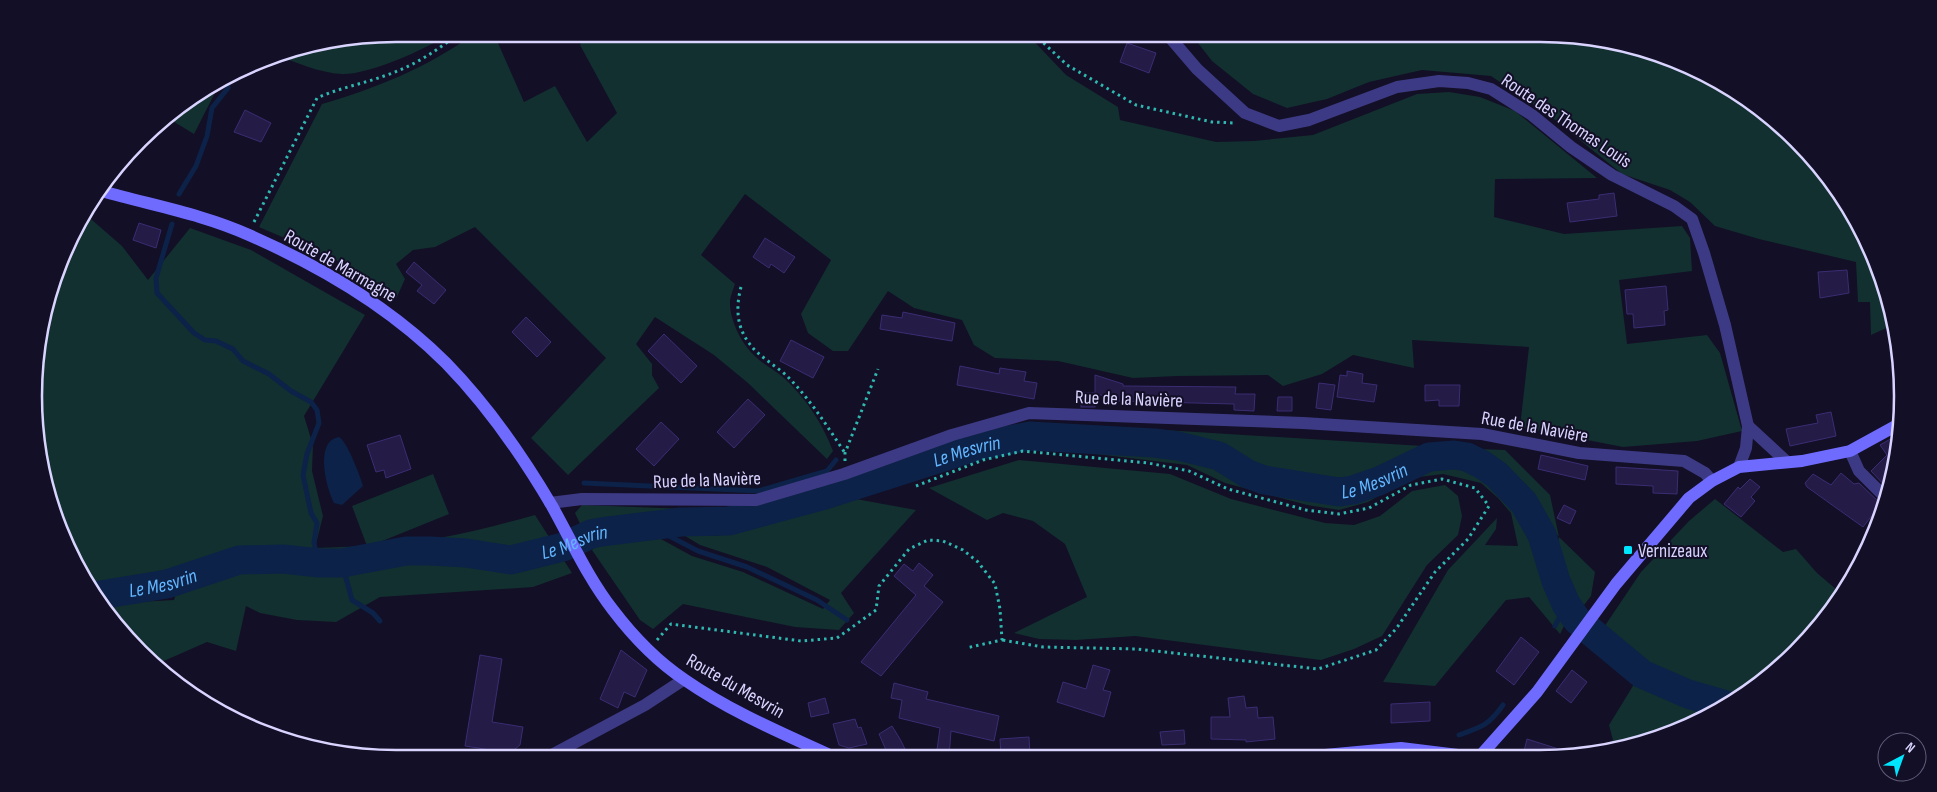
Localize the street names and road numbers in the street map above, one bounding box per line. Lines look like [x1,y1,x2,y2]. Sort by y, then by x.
street label: Route des Thomas Louis [1497,69,1636,173]
street label: Route de Marmagne [280,225,401,308]
street label: Rue de la Navière [1075,386,1183,413]
street label: Rue de la Navière [1480,407,1590,448]
street label: Rue de la Navière [653,467,761,494]
street label: Route du Mesvrin [682,649,789,724]

